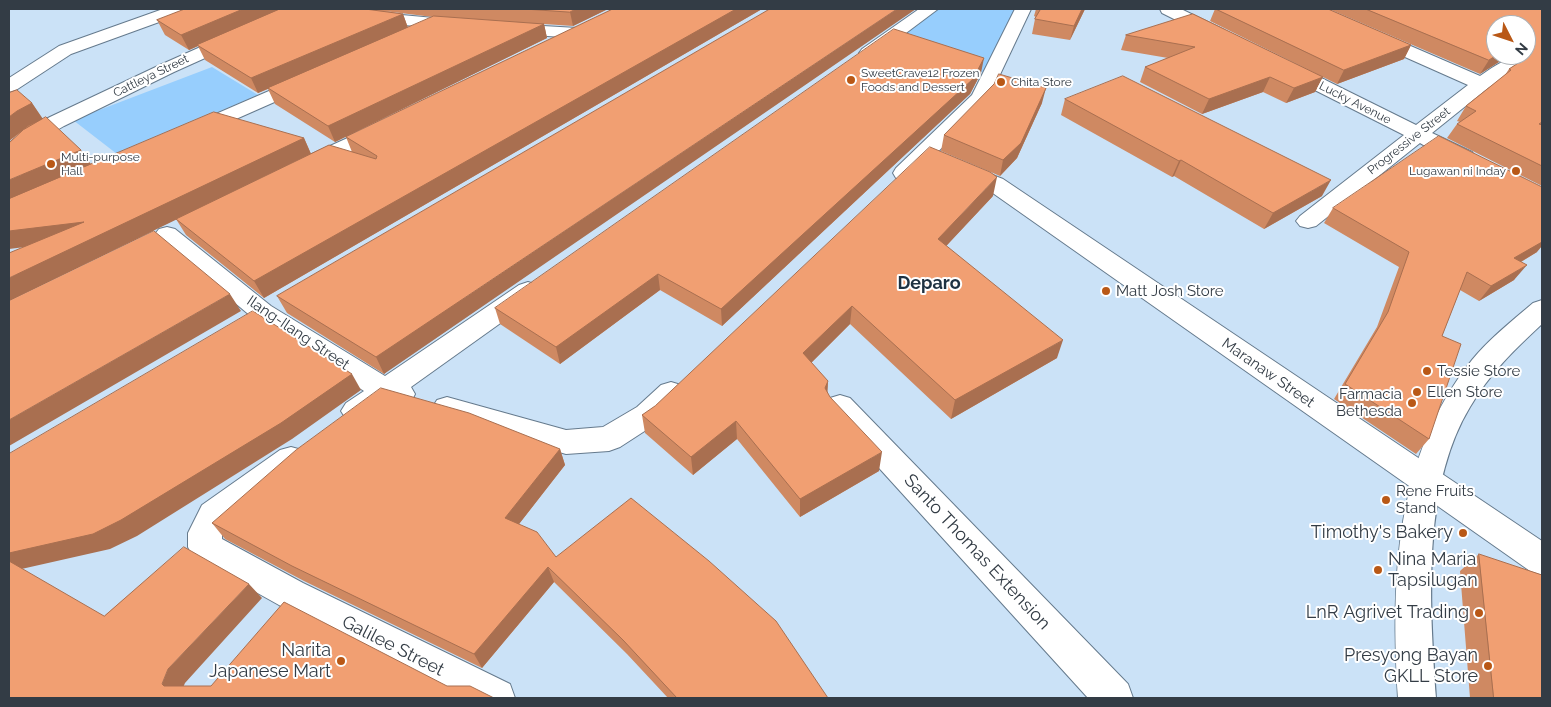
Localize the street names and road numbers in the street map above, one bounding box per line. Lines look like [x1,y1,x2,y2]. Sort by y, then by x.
street label: Cattleya Street [111,52,191,100]
street label: Lucky Avenue [1317,79,1393,127]
street label: Progressive Street [1365,104,1453,178]
street label: Ilang-Ilang Street [243,292,353,374]
street label: Maranaw Street [1218,334,1318,412]
street label: Santo Thomas Extension [899,470,1055,634]
street label: Galilee Street [338,611,448,681]

